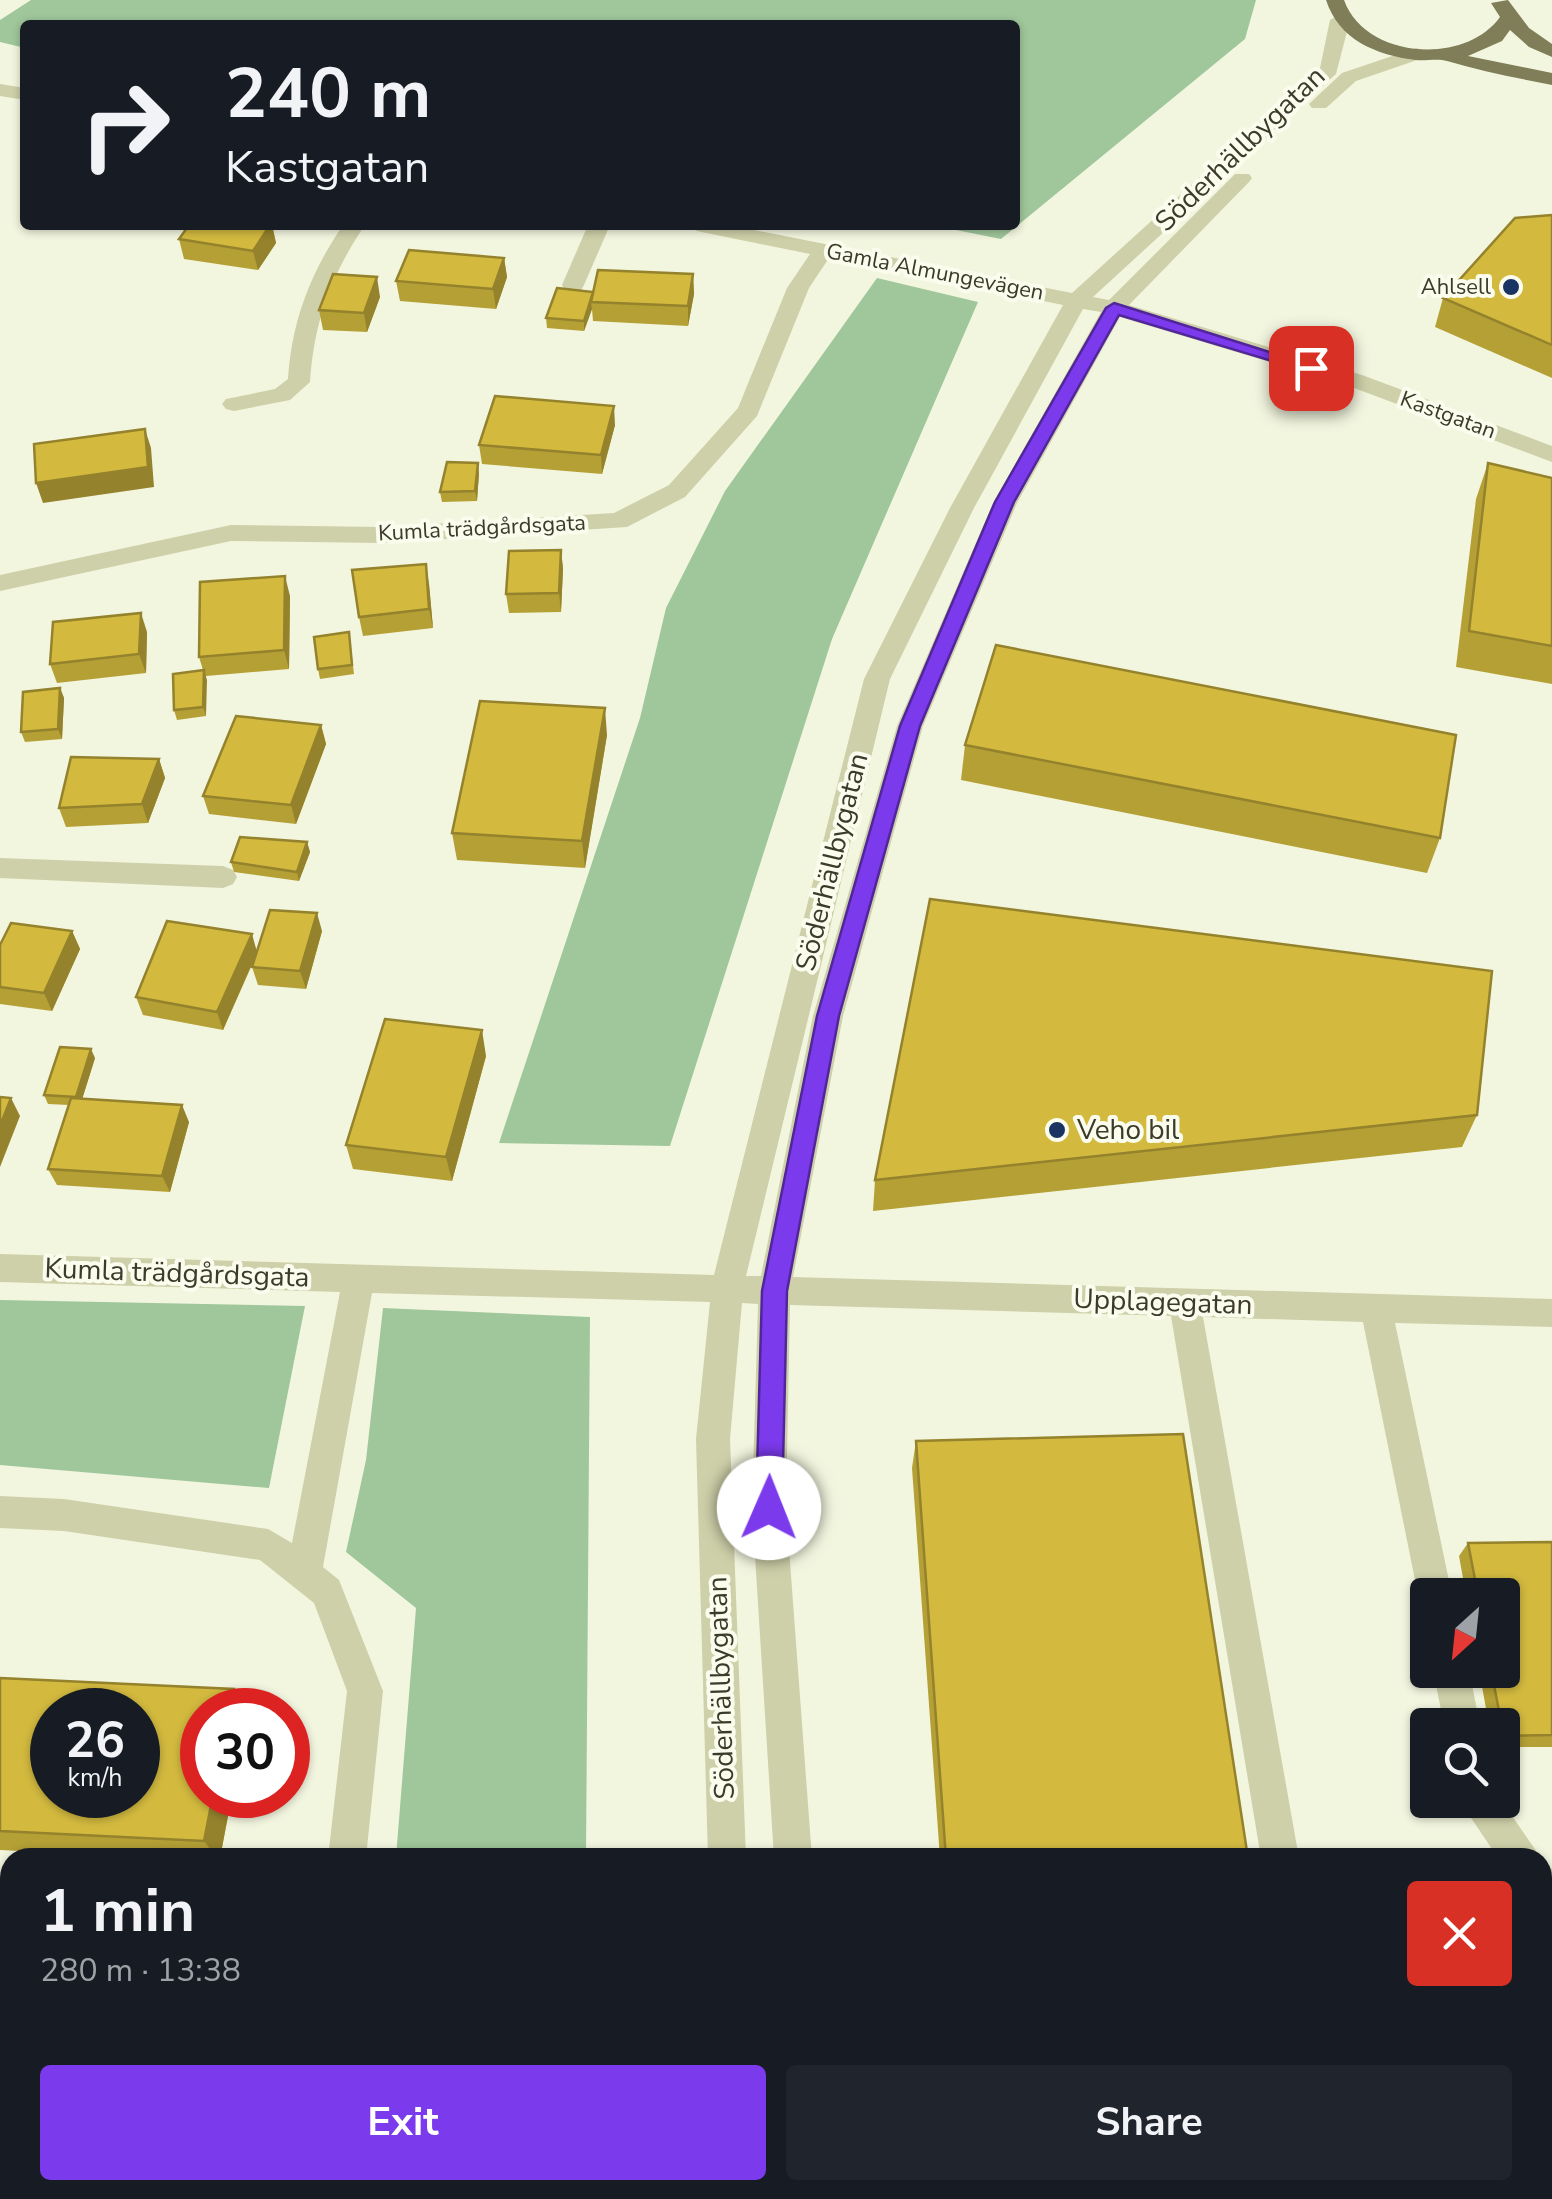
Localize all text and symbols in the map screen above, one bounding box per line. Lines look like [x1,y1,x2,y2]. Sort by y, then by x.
text: 240 m [225,46,431,142]
street label: Söderhällbygatan [1146,58,1334,240]
icon: right [60,60,190,190]
text: Kastgatan [225,137,429,198]
street label: Gamla Almungevägen [824,236,1046,308]
place label: Ahlsell [1421,272,1491,302]
marker: Ahlsell [1500,276,1522,298]
pin [1269,326,1354,411]
icon: arrive [1284,341,1339,396]
street label: Kastgatan [1396,384,1500,446]
street label: Kumla trädgårdsgata [377,508,587,548]
street label: Söderhällbygatan [787,749,877,975]
place label: Veho bil [1076,1111,1180,1149]
marker: Veho bil [1046,1119,1068,1141]
street label: Kumla trädgårdsgata [44,1249,310,1297]
street label: Upplagegatan [1073,1280,1253,1324]
position arrow [717,1456,821,1560]
street label: Söderhällbygatan [698,1576,744,1800]
north arrow [1410,1578,1520,1688]
map controls [1410,1578,1520,1818]
speed limit sign: 30 [180,1688,310,1818]
text: 26 [65,1706,125,1775]
button: search [1410,1708,1520,1818]
text: km/h [67,1761,123,1795]
text: 1 min [40,1870,195,1952]
button: close [1407,1881,1512,1986]
text: 280 m · 13:38 [40,1949,241,1992]
button: Exit [40,2065,766,2180]
button: Share [786,2065,1512,2180]

